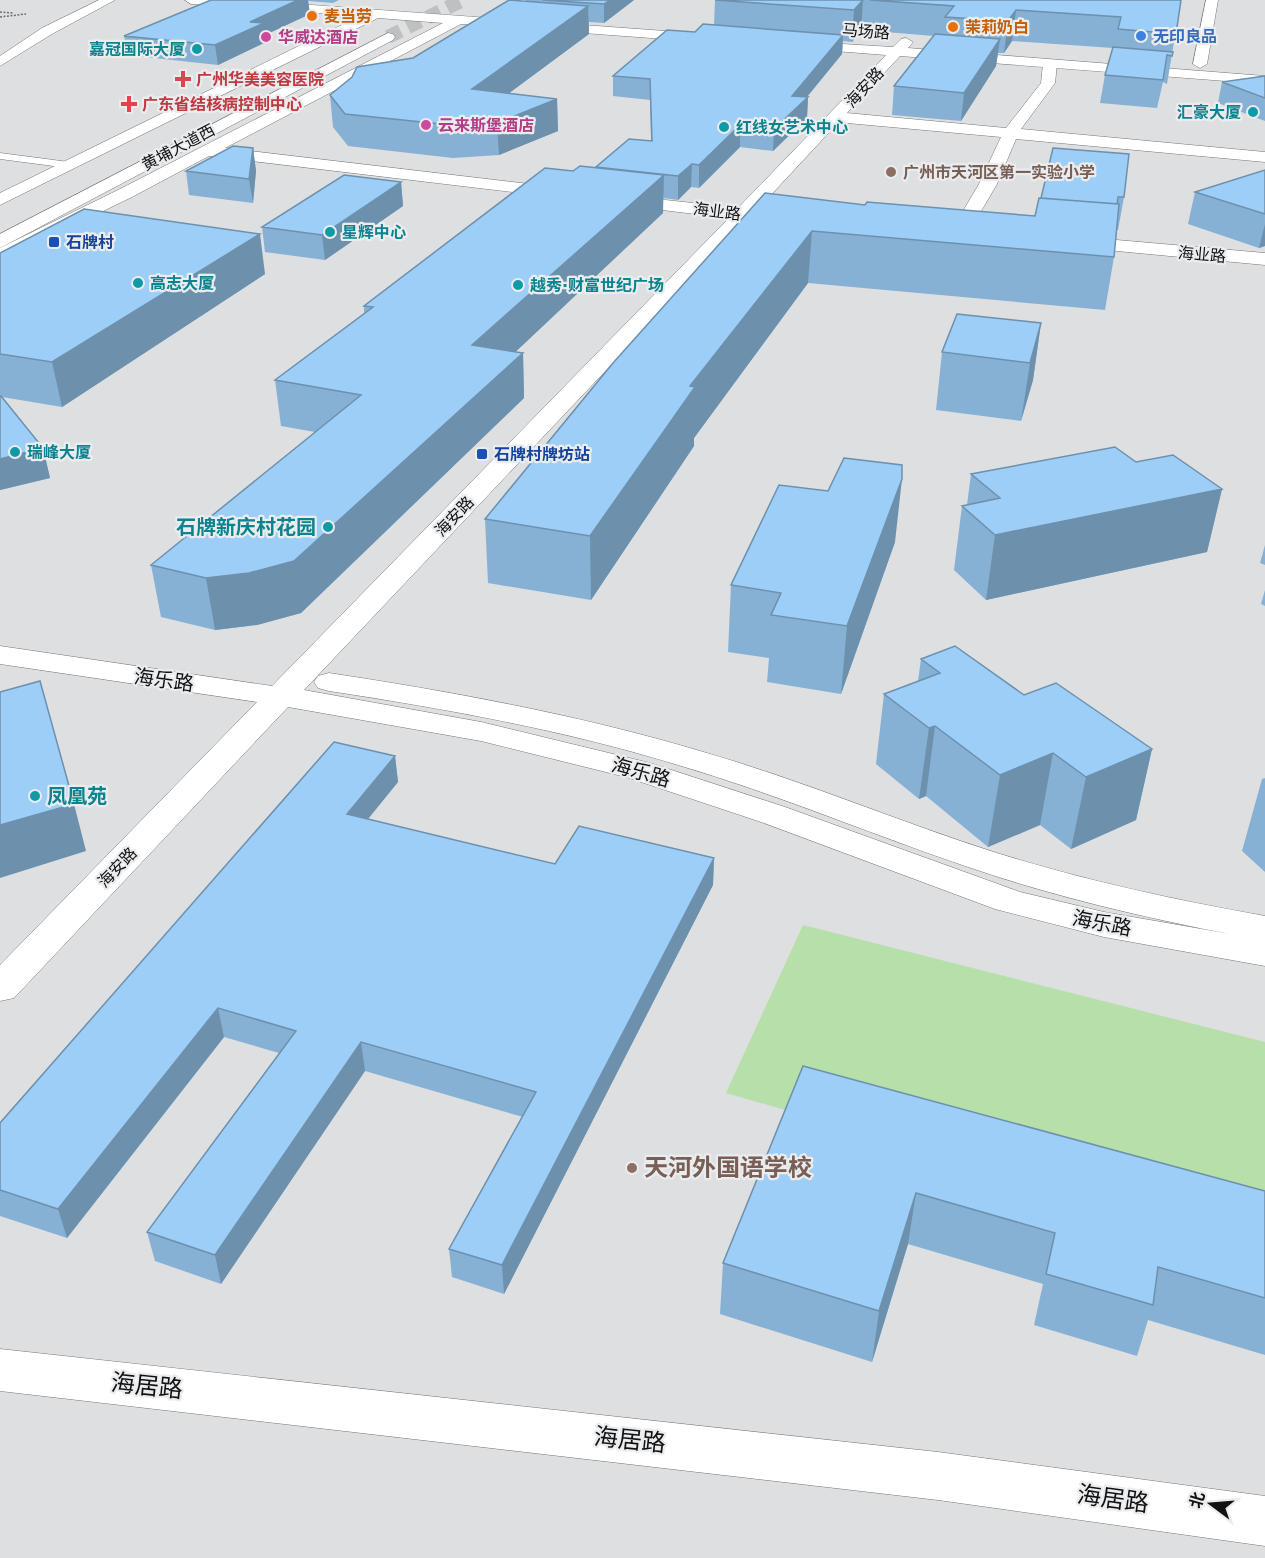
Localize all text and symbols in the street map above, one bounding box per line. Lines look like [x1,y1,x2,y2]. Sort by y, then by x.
place label: 麦当劳 [324,7,372,26]
marker: 麦当劳 [305,9,319,23]
place label: 茉莉奶白 [965,18,1029,37]
street label: 马场路 [841,20,891,43]
marker: 茉莉奶白 [946,20,960,34]
place label: 无印良品 [1153,27,1217,46]
place label: 华威达酒店 [278,28,358,47]
marker: 无印良品 [1134,29,1148,43]
marker: 华威达酒店 [259,30,273,44]
place label: 嘉冠国际大厦 [89,40,185,59]
marker: 嘉冠国际大厦 [190,42,204,56]
street label: 海安路 [841,63,888,111]
marker: 广州华美美容医院 [174,70,192,88]
place label: 广州华美美容医院 [196,70,324,89]
marker: 广东省结核病控制中心 [120,95,138,113]
place label: 广东省结核病控制中心 [142,95,302,114]
place label: 汇豪大厦 [1177,103,1241,122]
marker: 汇豪大厦 [1246,105,1260,119]
place label: 云来斯堡酒店 [438,116,534,135]
marker: 云来斯堡酒店 [419,118,433,132]
place label: 红线女艺术中心 [736,118,848,137]
street label: 黄埔大道西 [138,120,218,175]
marker: 红线女艺术中心 [717,120,731,134]
place label: 广州市天河区第一实验小学 [903,163,1095,182]
marker: 广州市天河区第一实验小学 [884,165,898,179]
street label: 海业路 [692,199,742,224]
place label: 星辉中心 [342,223,406,242]
marker: 星辉中心 [323,225,337,239]
place label: 石牌村 [66,233,114,252]
marker: 石牌村 [47,235,61,249]
street label: 海业路 [1177,243,1227,266]
place label: 高志大厦 [150,274,214,293]
marker: 高志大厦 [131,276,145,290]
place label: 越秀·财富世纪广场 [530,276,664,295]
marker: 越秀·财富世纪广场 [511,278,525,292]
place label: 瑞峰大厦 [27,443,91,462]
marker: 瑞峰大厦 [8,445,22,459]
place label: 石牌村牌坊站 [494,445,590,464]
marker: 石牌村牌坊站 [475,447,489,461]
street label: 海安路 [431,492,478,540]
place label: 石牌新庆村花园 [176,515,316,539]
marker: 石牌新庆村花园 [321,520,335,534]
street label: 海乐路 [133,664,195,696]
street label: 海乐路 [609,752,673,792]
place label: 凤凰苑 [47,784,107,808]
marker: 凤凰苑 [28,789,42,803]
street label: 海安路 [94,843,141,891]
street label: 海乐路 [1070,905,1134,941]
place label: 天河外国语学校 [644,1154,812,1182]
marker: 天河外国语学校 [625,1161,639,1175]
street label: 海居路 [110,1368,184,1404]
street label: 海居路 [593,1422,667,1458]
north arrow [1181,1474,1241,1534]
street label: 海居路 [1075,1480,1151,1518]
text: 北 [1186,1490,1208,1510]

